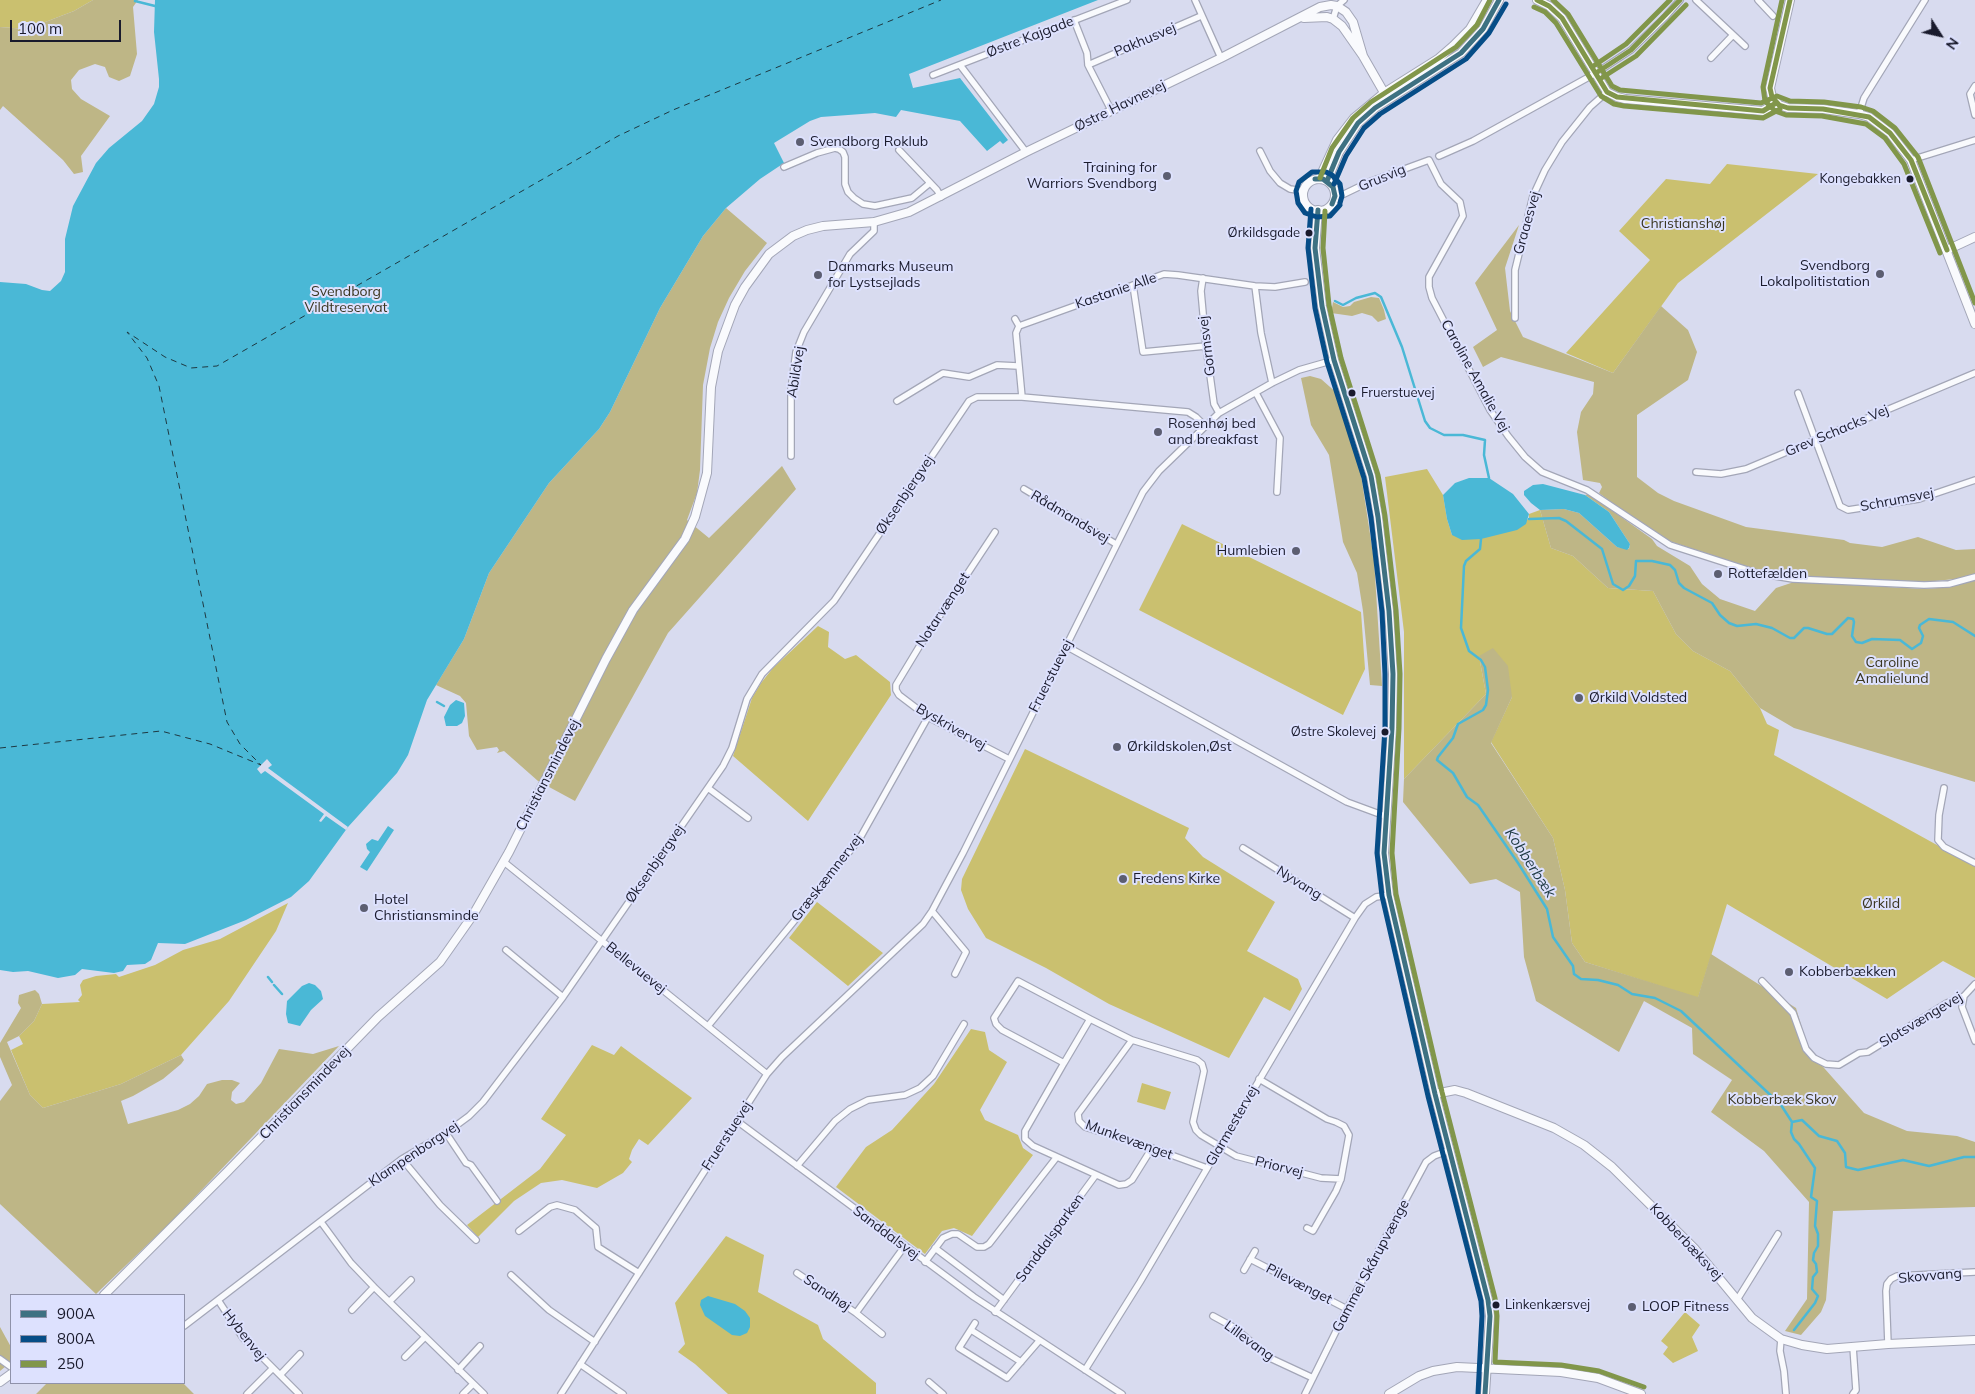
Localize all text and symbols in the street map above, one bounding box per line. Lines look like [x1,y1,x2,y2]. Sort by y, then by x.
scale bar [12,10,124,42]
north arrow [1915,10,1965,60]
street label: Østre Kajgade [984,13,1076,61]
text: 100 m [18,19,62,38]
street label: Pakhusvej [1111,19,1179,61]
text: N [1942,34,1963,53]
street label: Østre Havnevej [1072,77,1168,135]
place label: Svendborg Roklub [810,134,928,150]
marker: Svendborg Roklub [794,136,806,148]
place label: Training for Warriors Svendborg [1027,160,1157,192]
street label: Grusvig [1356,161,1408,195]
marker: Training for Warriors Svendborg [1161,170,1173,182]
place label: Kongebakken [1819,171,1901,187]
marker: Kongebakken [1905,174,1915,184]
street label: Graaesvej [1510,190,1544,256]
park label: Christianshøj [1641,216,1725,232]
place label: Ørkildsgade [1228,225,1300,241]
marker: Ørkildsgade [1304,228,1314,238]
place label: Svendborg Lokalpolitistation [1760,258,1870,290]
place label: Danmarks Museum for Lystsejlads [828,259,954,292]
marker: Svendborg Lokalpolitistation [1874,268,1886,280]
marker: Danmarks Museum for Lystsejlads [812,269,824,281]
street label: Kastanie Alle [1073,269,1159,313]
park label: Svendborg Vildtreservat [304,284,388,316]
street label: Gormsvej [1195,315,1219,377]
street label: Caroline Amalie Vej [1437,317,1513,435]
street label: Abildvej [784,345,808,399]
place label: Fruerstuevej [1361,385,1435,401]
marker: Fruerstuevej [1347,388,1357,398]
street label: Grev Schacks Vej [1783,402,1891,460]
place label: Rosenhøj bed and breakfast [1168,416,1258,448]
marker: Rosenhøj bed and breakfast [1152,426,1164,438]
street label: Øksenbjergvej [872,452,938,538]
street label: Schrumsvej [1859,485,1935,515]
street label: Rådmandsvej [1028,487,1112,547]
place label: Humlebien [1216,543,1286,559]
marker: Humlebien [1290,545,1302,557]
place label: Rottefælden [1728,566,1807,582]
marker: Rottefælden [1712,568,1724,580]
street label: Notarvænget [913,569,973,651]
street label: Fruerstuevej [1026,637,1076,715]
park label: Caroline Amalielund [1855,655,1929,688]
place label: Ørkild Voldsted [1589,690,1687,706]
marker: Ørkild Voldsted [1573,692,1585,704]
street label: Byskrivervej [913,700,989,754]
street label: Christiansmindevej [513,716,583,834]
place label: Østre Skolevej [1291,724,1376,740]
marker: Østre Skolevej [1380,727,1390,737]
place label: Ørkildskolen,Øst [1127,739,1232,755]
marker: Ørkildskolen,Øst [1111,741,1123,753]
street label: Øksenbjergvej [622,822,688,906]
water label: Kobberbæk [1501,825,1559,901]
street label: Græskæmnervej [788,831,866,925]
street label: Nyvang [1273,863,1325,903]
place label: Fredens Kirke [1133,871,1220,887]
marker: Fredens Kirke [1117,873,1129,885]
place label: Hotel Christiansminde [374,892,479,924]
park label: Ørkild [1862,896,1900,912]
marker: Hotel Christiansminde [358,902,370,914]
street label: Bellevuevej [602,939,670,997]
place label: Kobberbækken [1799,964,1896,980]
marker: Kobberbækken [1783,966,1795,978]
street label: Slotsvængevej [1876,989,1966,1051]
street label: Christiansmindevej [256,1043,354,1143]
street label: Glarmestervej [1202,1083,1262,1169]
park label: Kobberbæk Skov [1728,1092,1836,1108]
street label: Fruerstuevej [698,1098,756,1174]
street label: Munkevænget [1083,1116,1175,1164]
street label: Klampenborgvej [366,1118,462,1190]
street label: Priorvej [1253,1153,1305,1181]
street label: Sanddalsparken [1012,1190,1088,1286]
street label: Gammel Skårupvænge [1329,1197,1413,1335]
street label: Kobberbæksvej [1646,1200,1726,1284]
street label: Sanddalsvej [849,1203,923,1263]
street label: Pilevænget [1263,1260,1335,1308]
street label: Skovvang [1898,1265,1962,1287]
street label: Sandhøj [800,1271,854,1315]
legend [10,1294,185,1384]
place label: Linkenkærsvej [1505,1297,1590,1313]
place label: LOOP Fitness [1642,1299,1729,1315]
marker: Linkenkærsvej [1491,1300,1501,1310]
marker: LOOP Fitness [1626,1301,1638,1313]
text: 900A [57,1304,95,1323]
street label: Hybenvej [219,1306,269,1364]
street label: Lillevang [1221,1317,1277,1365]
text: 800A [57,1329,95,1348]
text: 250 [57,1354,84,1373]

